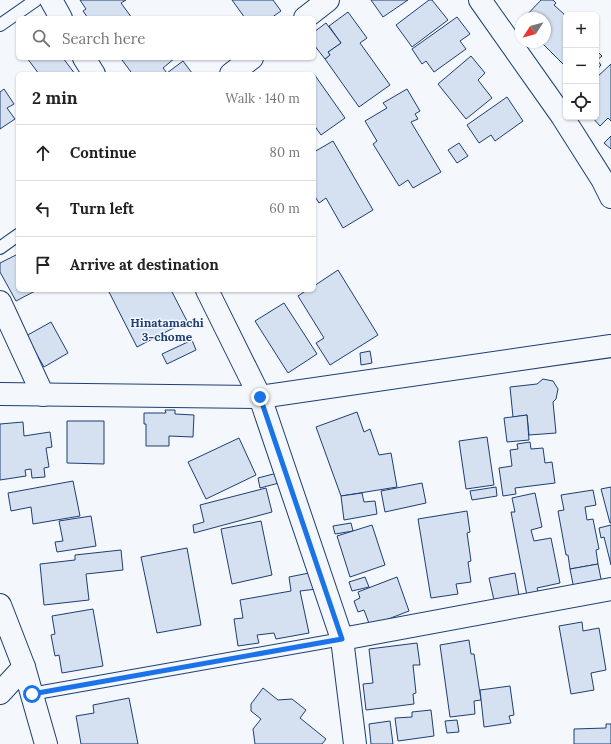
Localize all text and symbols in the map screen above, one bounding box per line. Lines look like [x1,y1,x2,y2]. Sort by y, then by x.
north arrow [515,12,551,48]
map controls [563,12,599,120]
button: + [563,12,599,48]
search box [16,16,316,60]
icon: search [30,27,52,49]
text: Search here [62,29,145,48]
button: − [563,48,599,84]
button: locate [563,84,599,120]
text: 2 min [32,87,78,109]
text: Walk · 140 m [225,90,300,107]
icon: ahead [32,142,54,164]
text: Continue [70,143,136,162]
text: 80 m [270,144,300,161]
icon: left [32,198,54,220]
text: Turn left [70,199,134,218]
text: 60 m [269,200,300,217]
icon: arrive [32,254,54,276]
text: Arrive at destination [70,255,219,274]
district label: Hinatamachi 3-chome [130,315,204,344]
route end [251,388,269,406]
route start [23,685,41,703]

